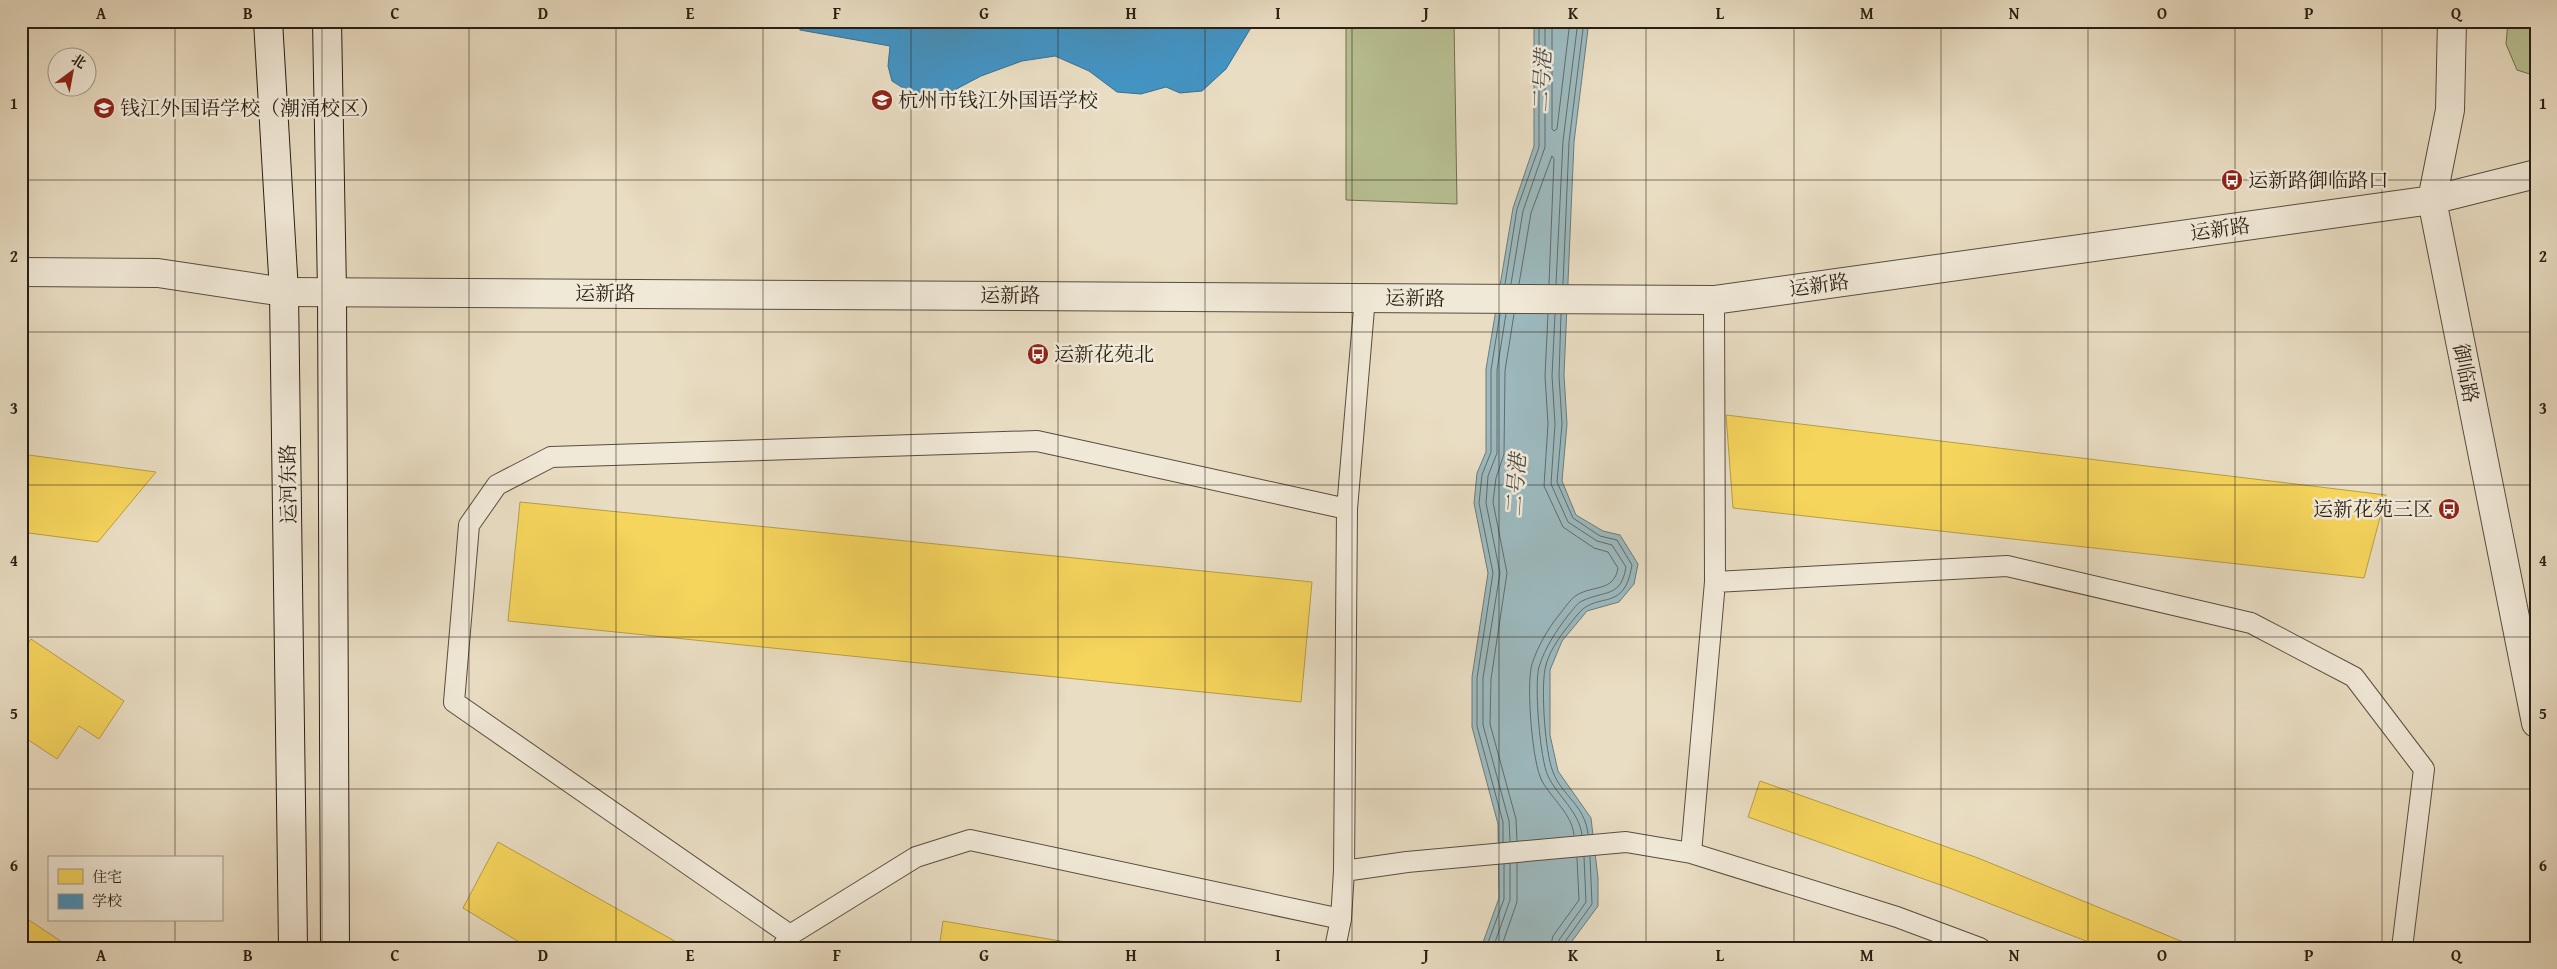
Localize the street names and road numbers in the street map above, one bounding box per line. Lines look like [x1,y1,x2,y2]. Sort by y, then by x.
street label: 运新路 [2188,210,2252,247]
street label: 运新路 [1787,266,1851,303]
street label: 运新路 [575,278,635,307]
street label: 运新路 [980,280,1040,309]
street label: 运新路 [1385,282,1445,313]
street label: 御临路 [2447,341,2486,405]
street label: 运河东路 [272,444,303,524]

